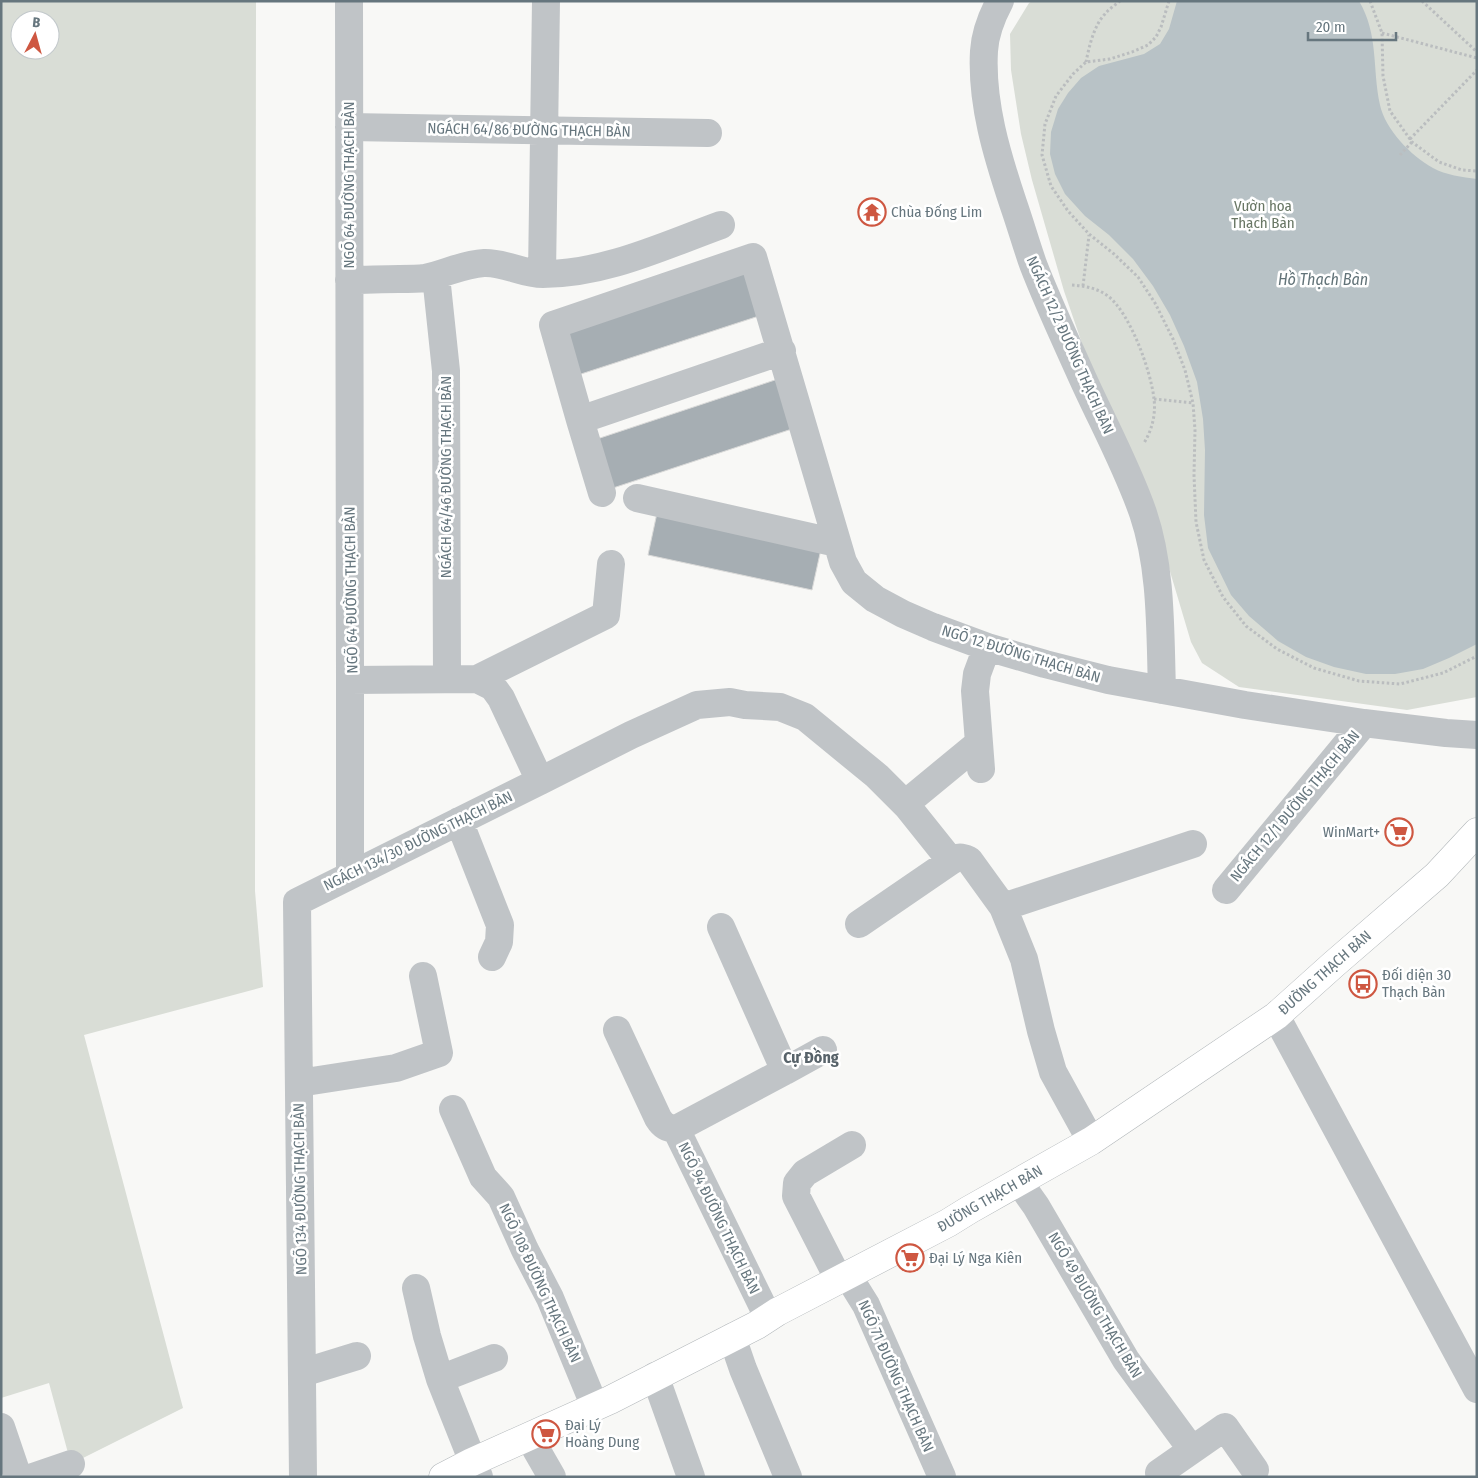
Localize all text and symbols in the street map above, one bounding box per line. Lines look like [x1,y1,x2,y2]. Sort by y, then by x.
north arrow [10,10,60,60]
scale bar [1308,10,1396,42]
text: B [32,14,41,31]
text: 20 m [1316,18,1346,36]
street label: NGÕ 64 ĐƯỜNG THẠCH BÀN [340,101,358,269]
street label: NGÁCH 64/86 ĐƯỜNG THẠCH BÀN [427,119,631,141]
temple icon: Chùa Đống Lim [857,197,887,227]
park label: Vườn hoa Thạch Bàn [1231,197,1295,232]
place label: Chùa Đống Lim [891,203,982,221]
street label: NGÁCH 12/2 ĐƯỜNG THẠCH BÀN [1023,253,1117,437]
water label: Hồ Thạch Bàn [1278,269,1368,289]
street label: NGÁCH 64/46 ĐƯỜNG THẠCH BÀN [437,376,455,578]
street label: NGÕ 64 ĐƯỜNG THẠCH BÀN [341,506,361,674]
street label: NGÕ 12 ĐƯỜNG THẠCH BÀN [940,621,1102,687]
street label: NGÁCH 12/1 ĐƯỜNG THẠCH BÀN [1226,727,1364,885]
street label: NGÁCH 134/30 ĐƯỜNG THẠCH BÀN [321,787,515,895]
supermarket icon: WinMart+ [1384,817,1414,847]
place label: WinMart+ [1323,823,1380,841]
street label: ĐƯỜNG THẠCH BÀN [1275,927,1375,1019]
place label: Đối diện 30 Thạch Bàn [1382,966,1451,1001]
bus stop icon: Đối diện 30 Thạch Bàn [1348,969,1378,999]
district label: Cự Đồng [783,1047,839,1067]
street label: NGÕ 134 ĐƯỜNG THẠCH BÀN [289,1103,311,1275]
street label: NGÕ 94 ĐƯỜNG THẠCH BÀN [674,1139,764,1297]
street label: ĐƯỜNG THẠCH BÀN [934,1161,1046,1236]
street label: NGÕ 108 ĐƯỜNG THẠCH BÀN [495,1201,585,1365]
street label: NGÕ 49 ĐƯỜNG THẠCH BÀN [1044,1229,1146,1381]
supermarket icon: Đại Lý Nga Kiên [895,1243,925,1273]
place label: Đại Lý Nga Kiên [929,1249,1022,1267]
street label: NGÕ 71 ĐƯỜNG THẠCH BÀN [854,1297,938,1455]
place label: Đại Lý Hoàng Dung [565,1416,639,1451]
supermarket icon: Đại Lý Hoàng Dung [531,1419,561,1449]

